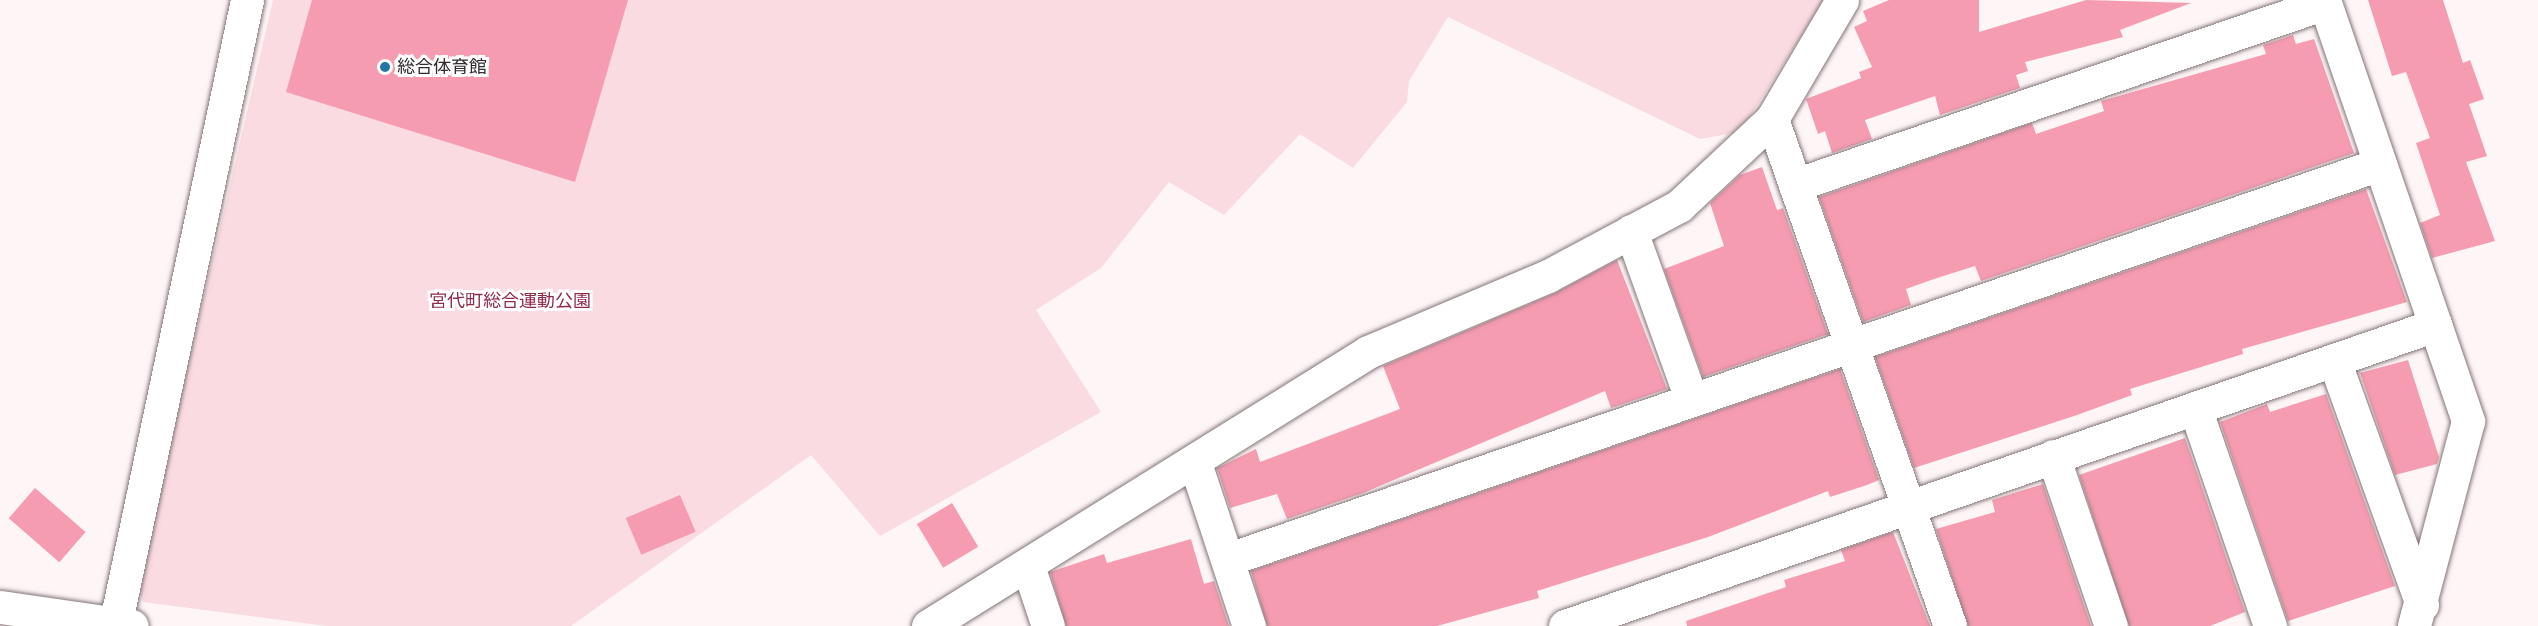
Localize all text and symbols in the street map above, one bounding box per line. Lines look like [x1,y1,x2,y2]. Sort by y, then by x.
place label: 総合体育館 [397,56,487,78]
marker: 総合体育館 [378,60,392,74]
park label: 宮代町総合運動公園 [429,290,591,312]

